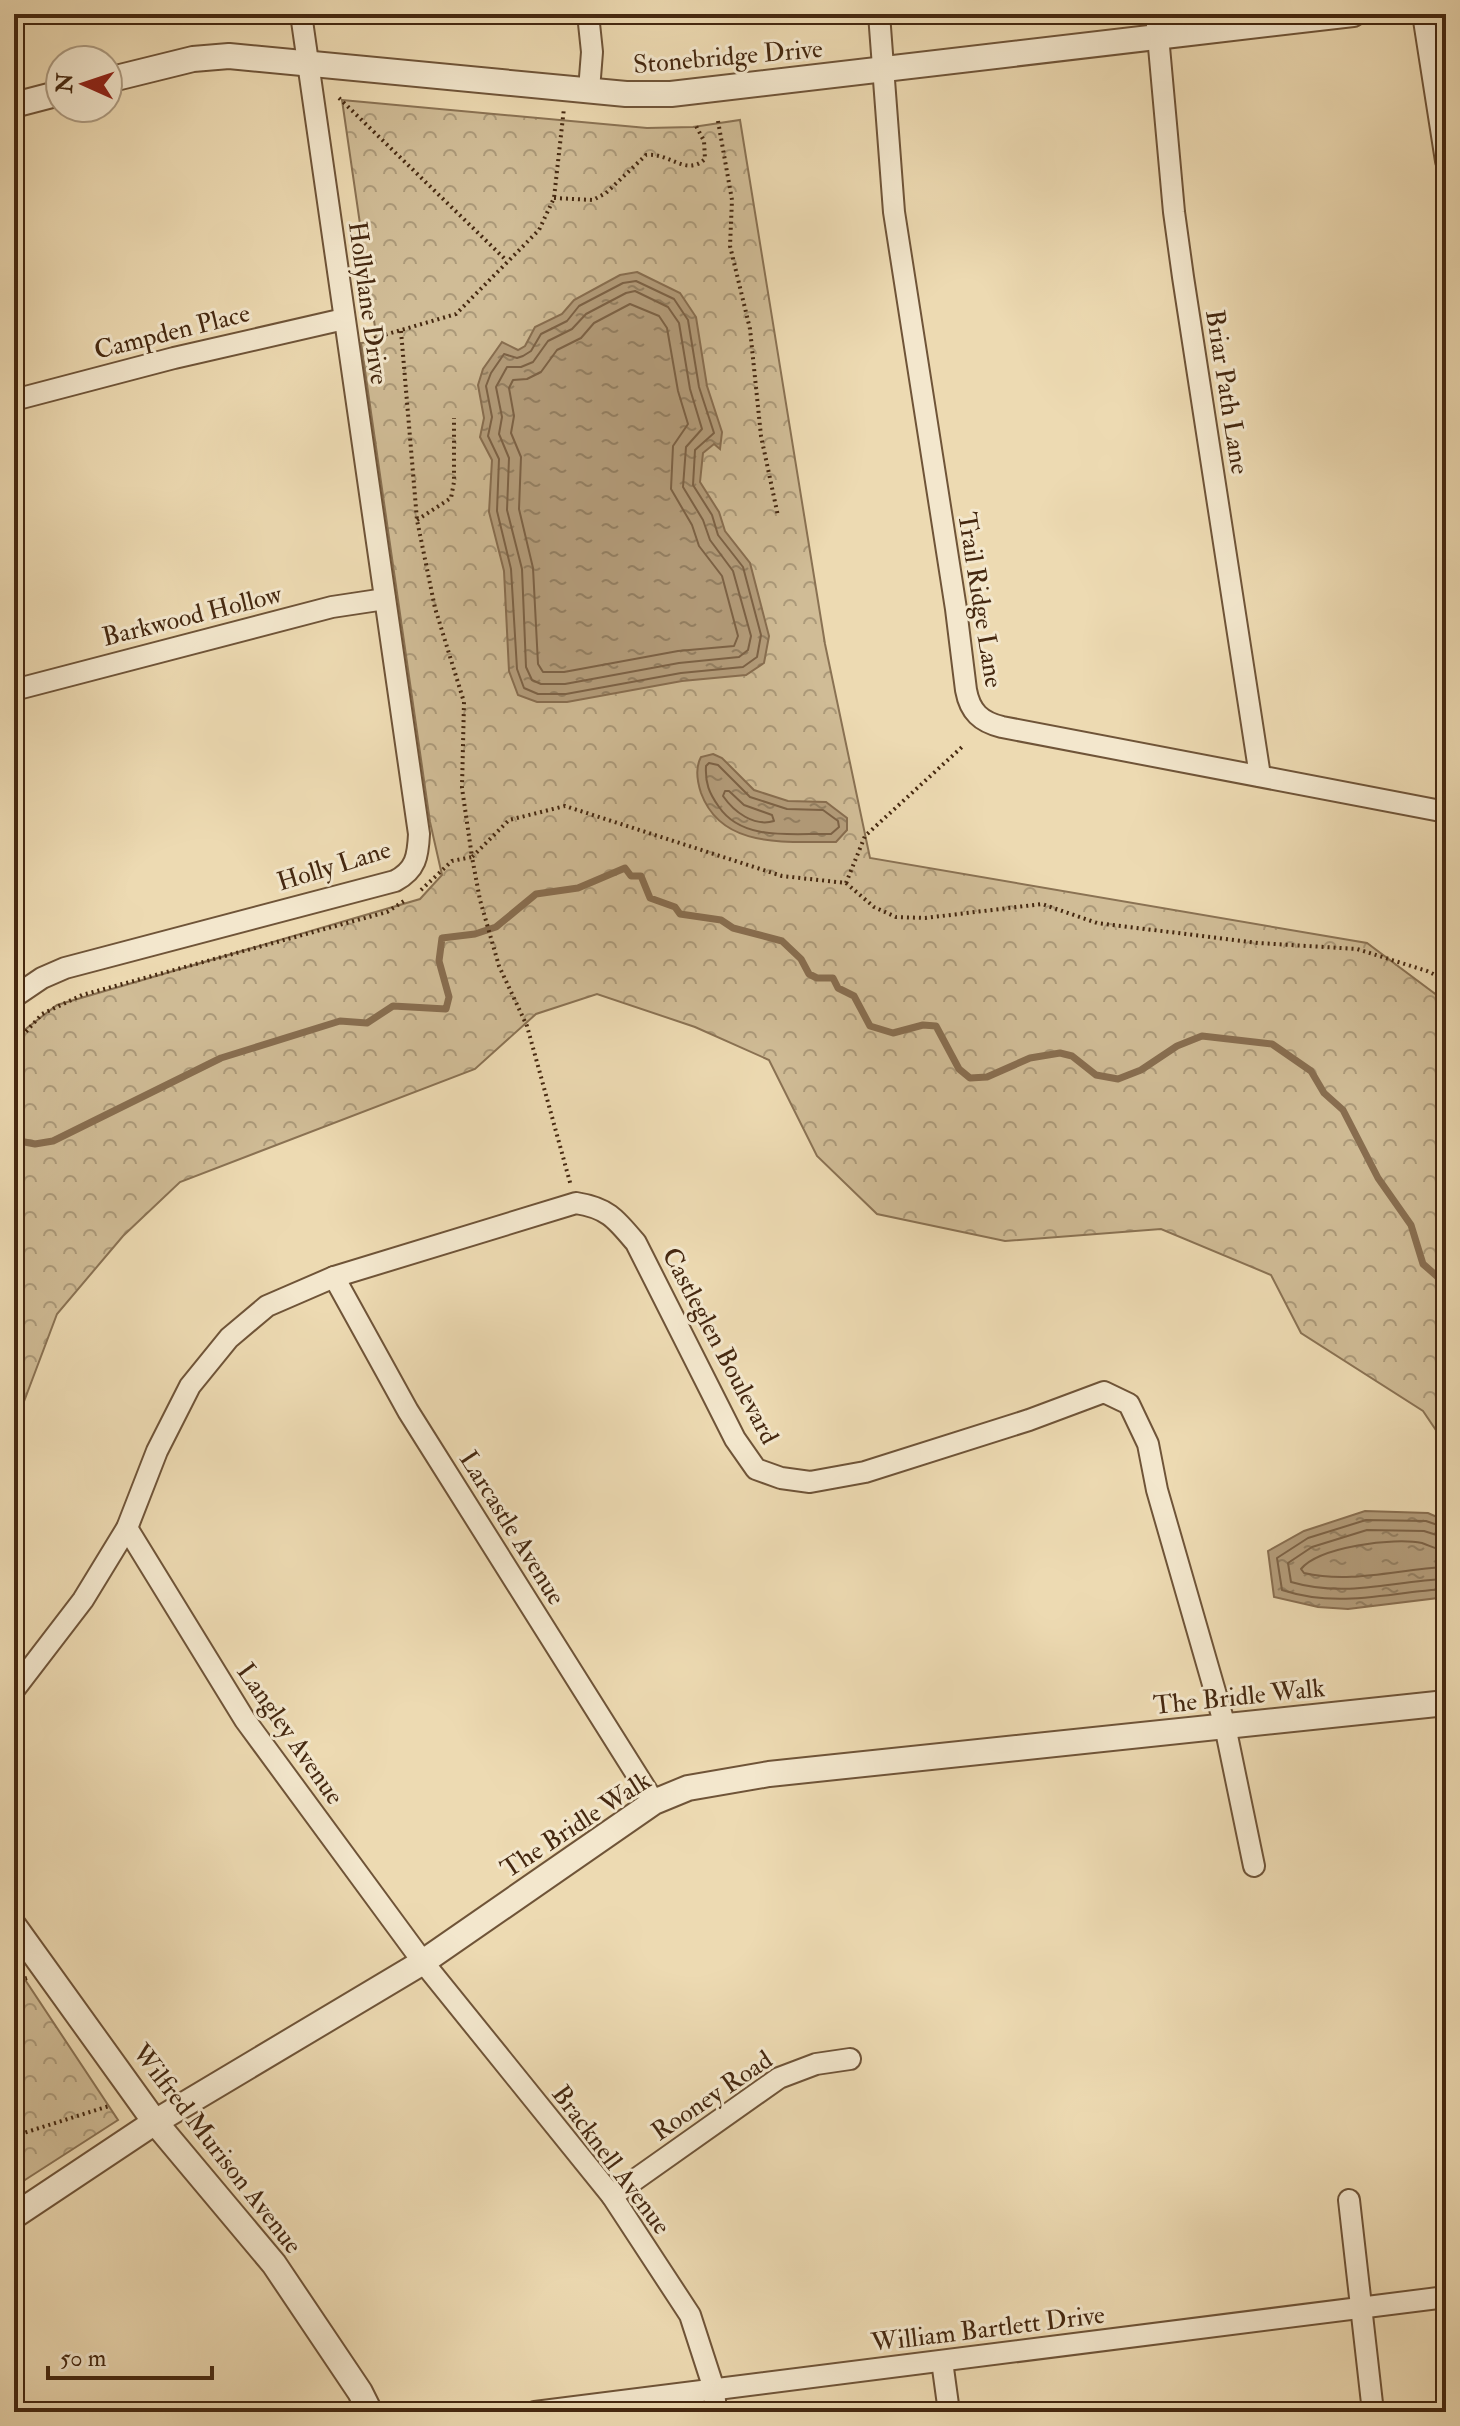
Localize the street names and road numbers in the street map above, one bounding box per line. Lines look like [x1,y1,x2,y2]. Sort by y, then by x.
street label: Stonebridge Drive [632,33,824,81]
street label: Hollylane Drive [341,219,395,387]
street label: Campden Place [91,297,254,368]
street label: Briar Path Lane [1198,308,1256,477]
street label: Trail Ridge Lane [950,510,1010,690]
street label: Barkwood Hollow [99,578,286,654]
street label: Holly Lane [273,834,395,898]
street label: Castleglen Boulevard [655,1242,785,1450]
street label: Larcastle Avenue [452,1445,572,1611]
street label: Langley Avenue [229,1657,351,1811]
street label: The Bridle Walk [1152,1672,1327,1722]
street label: The Bridle Walk [495,1764,657,1885]
street label: Wilfred Murison Avenue [124,2037,309,2260]
street label: Rooney Road [645,2044,779,2148]
street label: Bracknell Avenue [545,2079,678,2241]
street label: William Bartlett Drive [868,2299,1107,2359]

